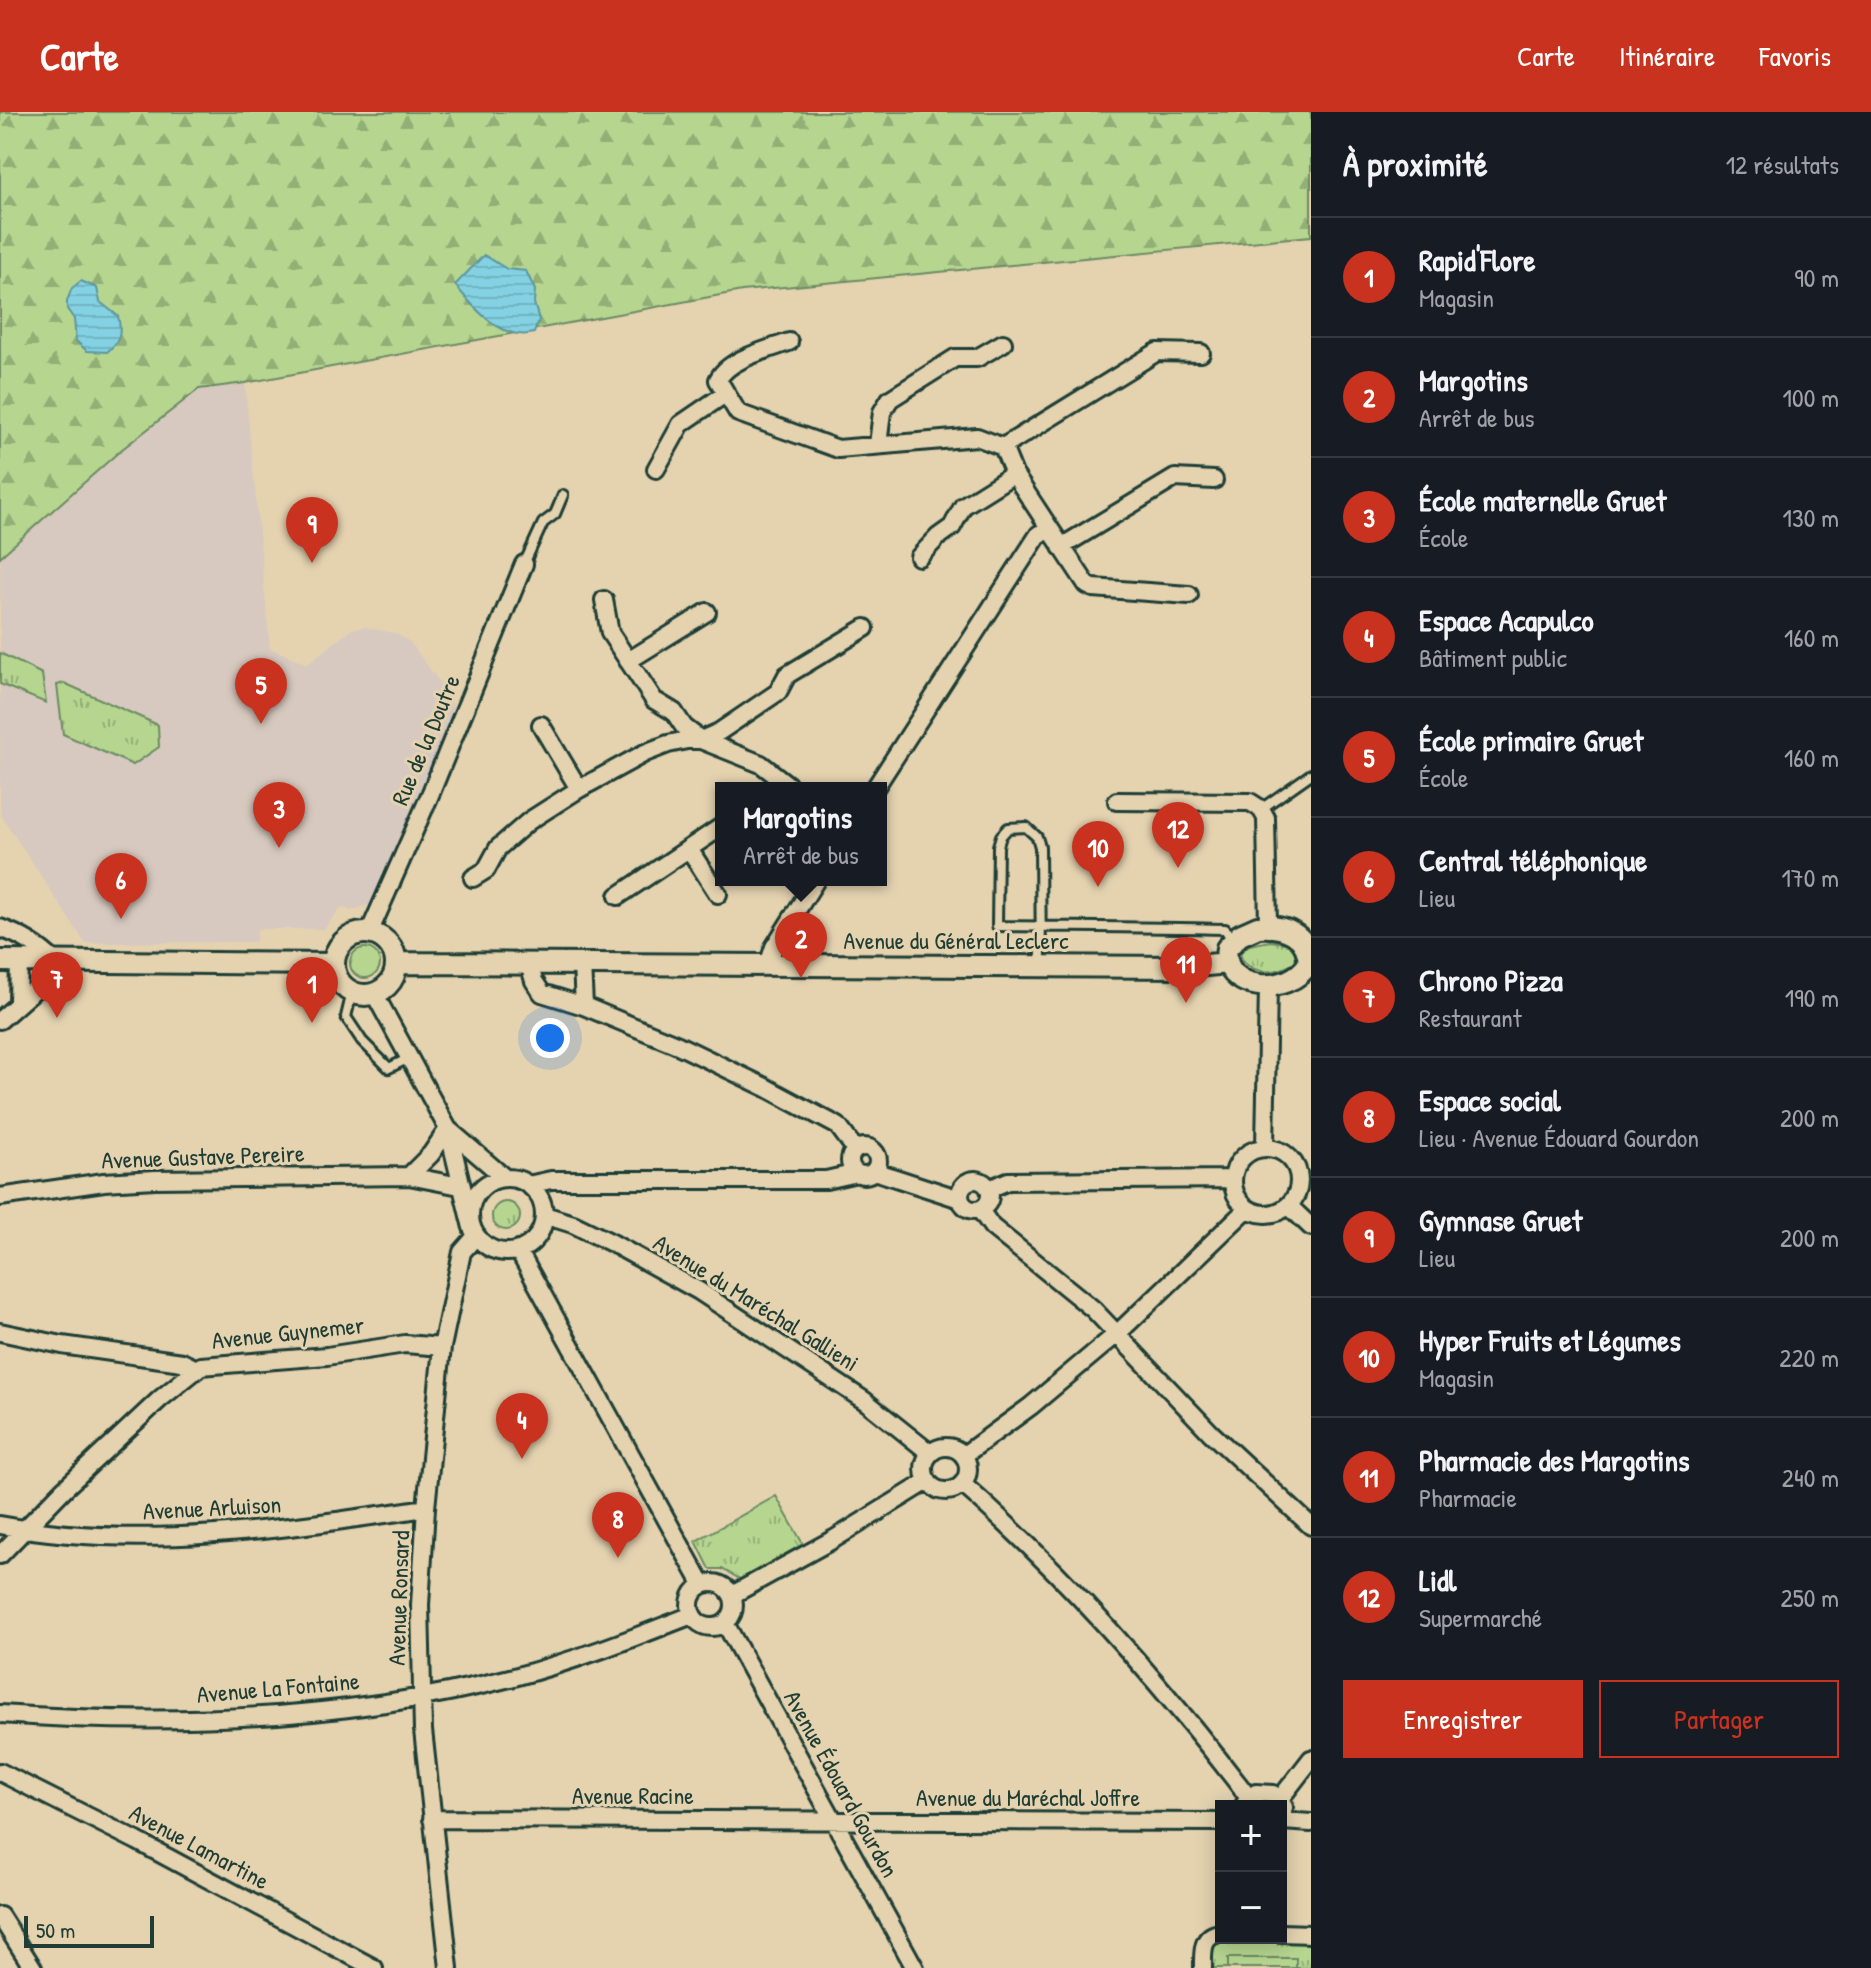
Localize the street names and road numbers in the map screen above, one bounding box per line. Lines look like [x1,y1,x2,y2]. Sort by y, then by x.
street label: Rue de la Doutre [383,669,467,810]
street label: Avenue du Général Leclerc [843,924,1069,956]
street label: Avenue Gustave Pereire [101,1136,305,1176]
street label: Avenue du Maréchal Gallieni [648,1226,865,1378]
street label: Avenue Guynemer [210,1308,366,1356]
street label: Avenue Arluison [142,1487,282,1527]
street label: Avenue Ronsard [380,1530,416,1666]
street label: Avenue La Fontaine [195,1664,361,1710]
street label: Avenue Édouard Gourdon [777,1684,907,1883]
street label: Avenue Racine [572,1779,694,1811]
street label: Avenue du Maréchal Joffre [916,1781,1140,1813]
street label: Avenue Lamartine [124,1796,275,1897]

